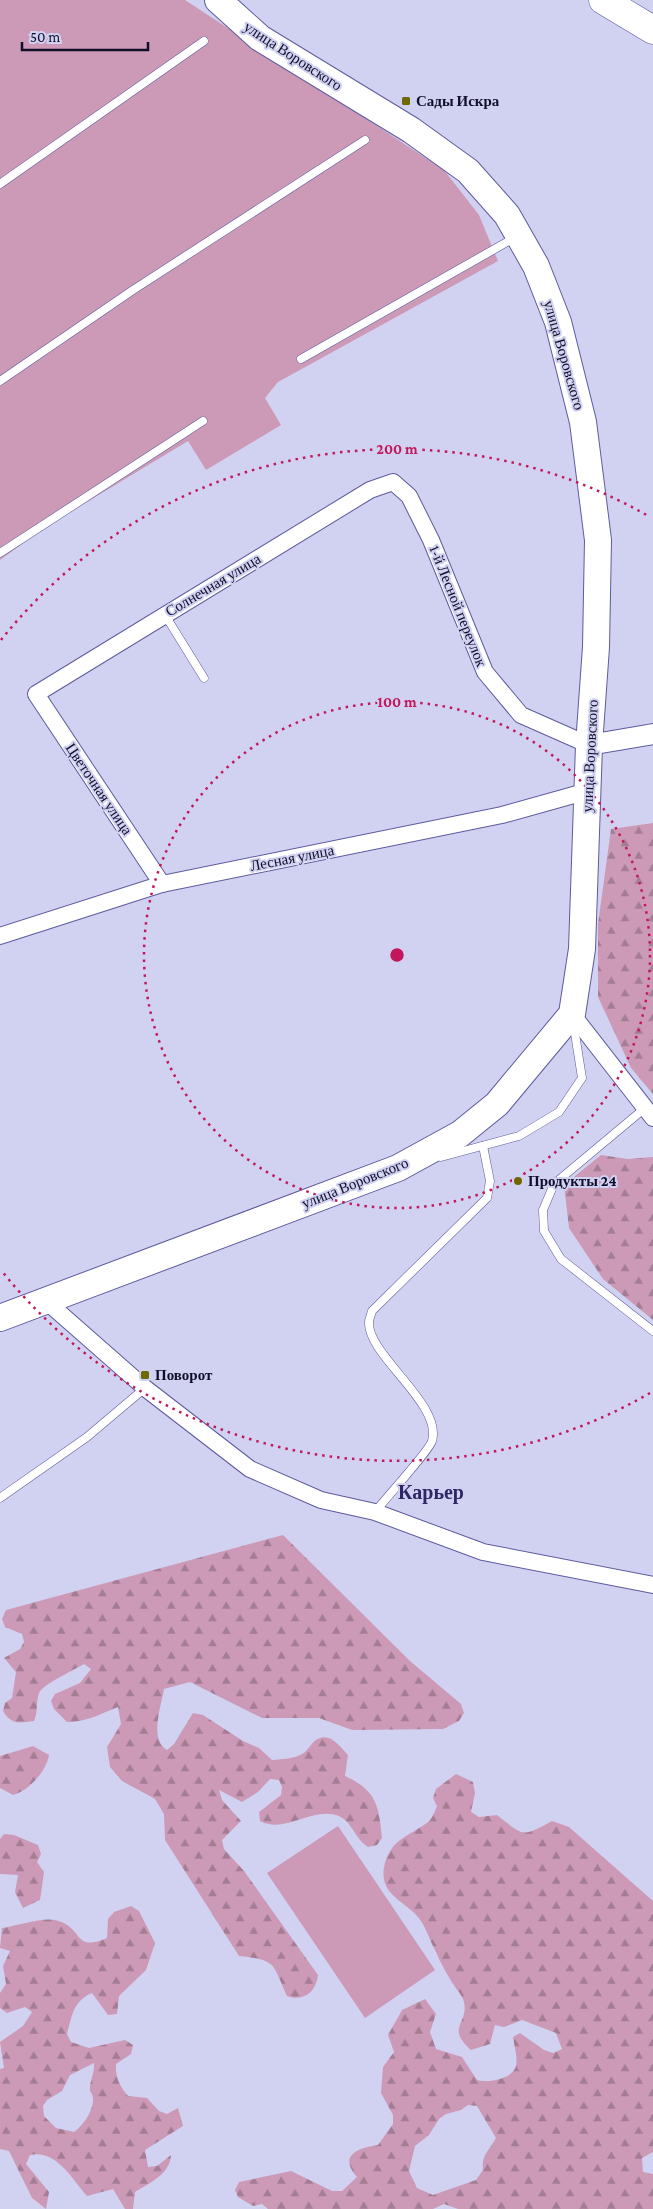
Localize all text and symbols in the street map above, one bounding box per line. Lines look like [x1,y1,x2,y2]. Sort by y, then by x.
street label: улица Воровского [241,18,345,94]
scale bar [22,20,149,52]
text: 50 m [30,29,60,45]
place label: Сады Искра [416,93,500,109]
marker: Сады Искра [400,95,412,107]
street label: улица Воровского [541,298,587,412]
text: 200 m [376,441,418,457]
street label: 1-й Лесной переулок [426,543,490,669]
street label: Солнечная улица [163,550,264,620]
text: 100 m [377,694,417,710]
street label: улица Воровского [579,699,601,813]
street label: Цветочная улица [62,740,136,838]
street label: Лесная улица [249,842,336,874]
centre of rings [388,946,406,964]
street label: улица Воровского [299,1154,411,1212]
place label: Продукты 24 [528,1173,617,1189]
marker: Продукты 24 [512,1175,524,1187]
place label: Поворот [155,1367,213,1383]
marker: Поворот [139,1369,151,1381]
district label: Карьер [398,1481,464,1504]

